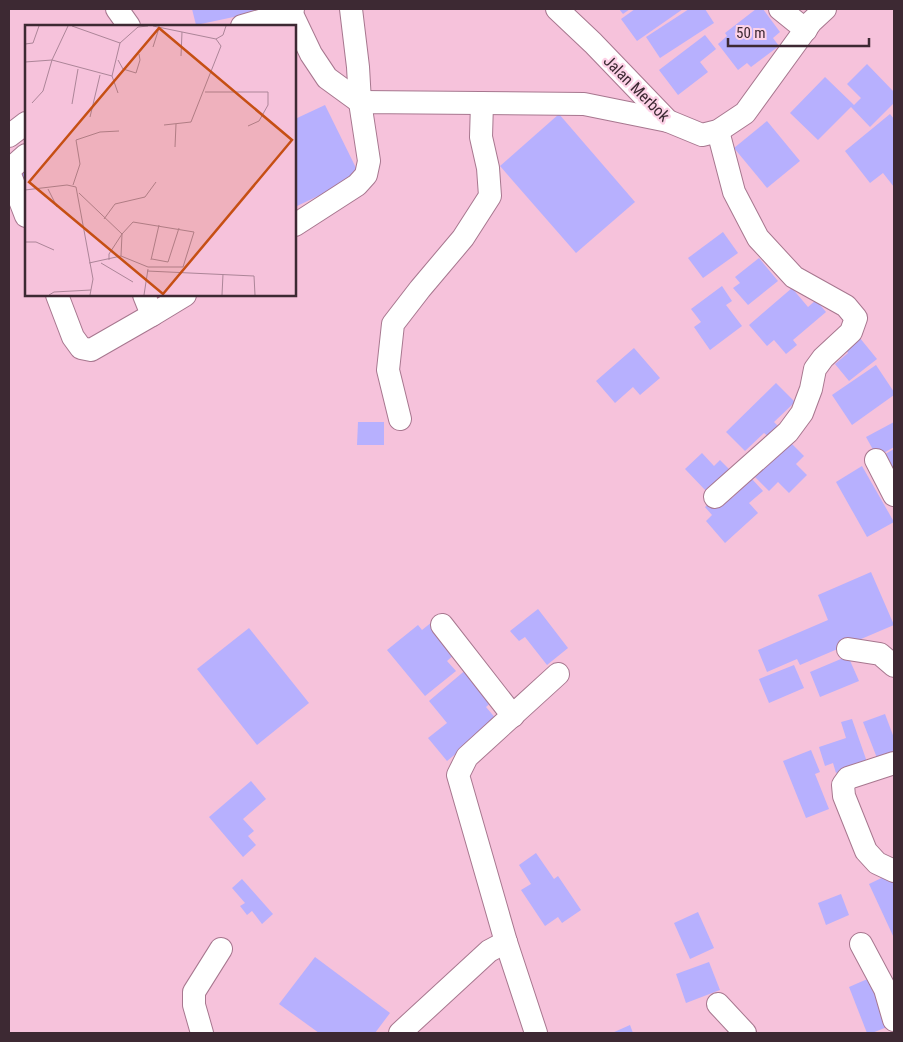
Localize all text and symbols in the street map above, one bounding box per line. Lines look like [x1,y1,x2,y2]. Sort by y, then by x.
scale bar [728,15,869,47]
text: 50 m [736,24,766,42]
inset map [25,25,296,296]
street label: Jalan Merbok [600,51,674,126]

